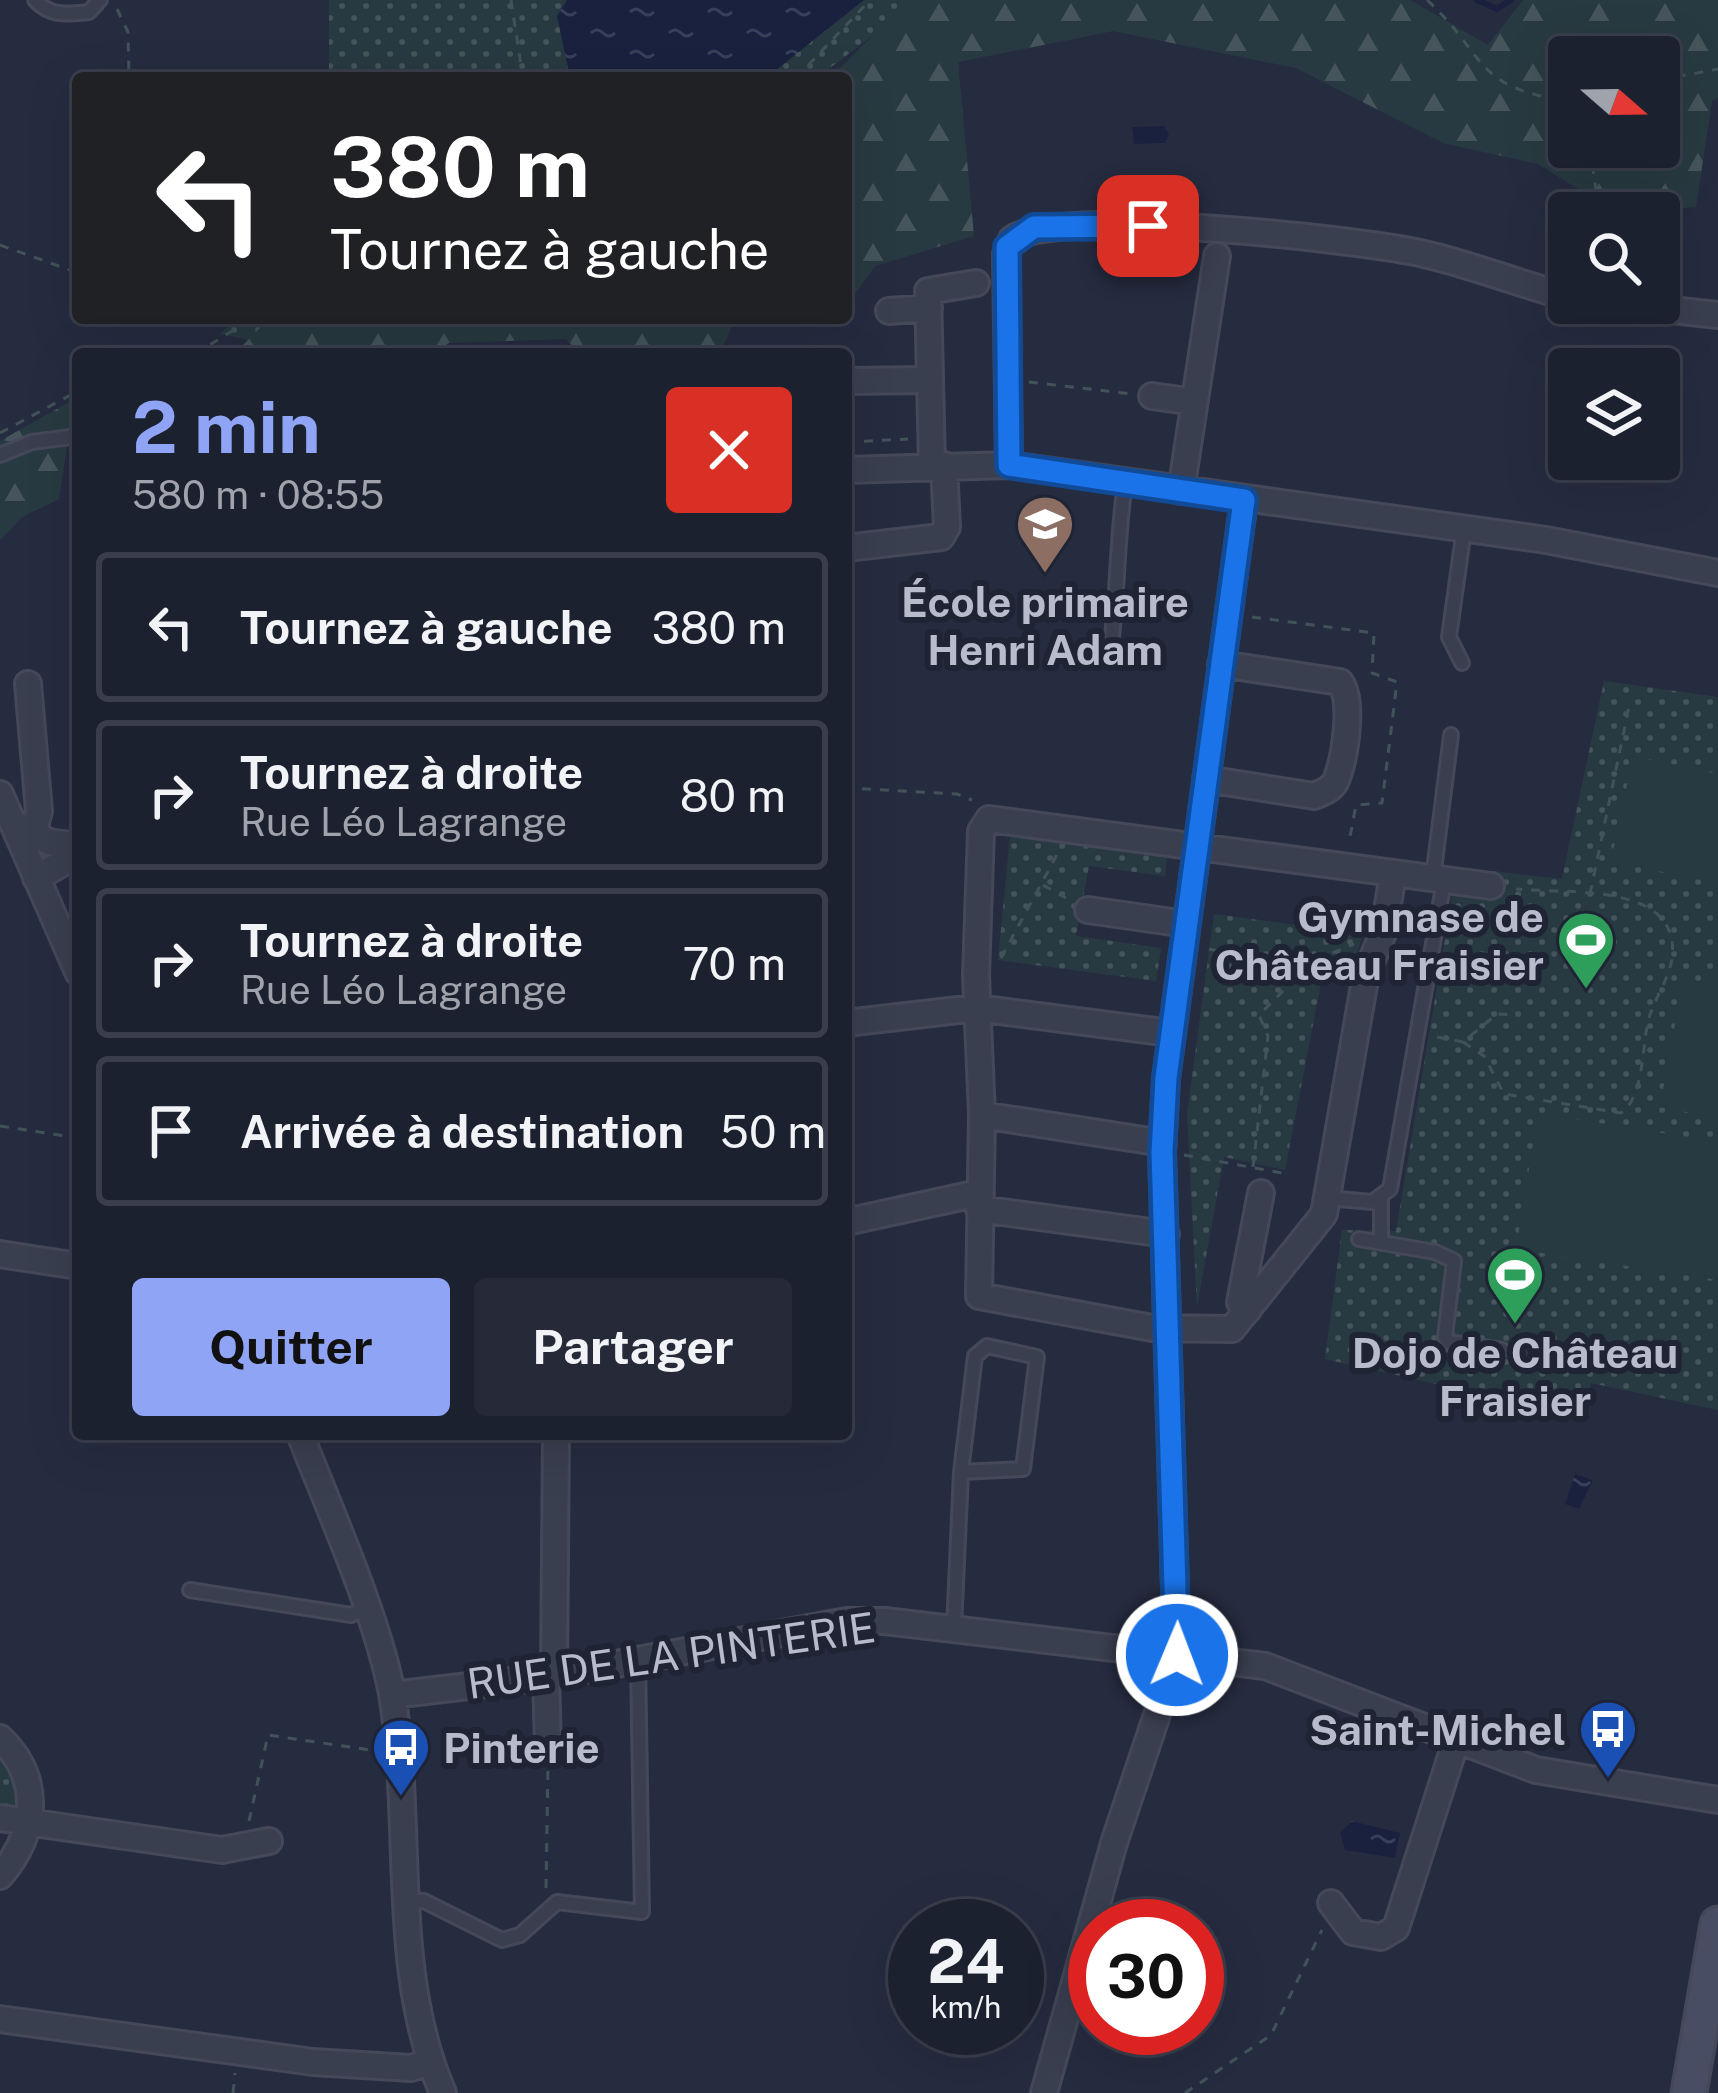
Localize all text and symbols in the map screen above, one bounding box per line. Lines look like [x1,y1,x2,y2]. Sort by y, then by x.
north arrow [1548,36,1680,168]
map controls [1548,36,1680,480]
text: 380 m [330,117,590,216]
icon: left [132,120,288,276]
pin [1097,175,1199,277]
button: search [1548,192,1680,324]
icon: arrive [1115,193,1181,259]
text: Tournez à gauche [330,218,769,281]
button: layers [1548,348,1680,480]
text: 2 min [132,385,321,469]
button: close [666,387,792,513]
text: 580 m · 08:55 [132,472,384,518]
school or university icon: École primaire Henri Adam [1014,493,1076,575]
place label: École primaire Henri Adam [901,577,1189,674]
icon: left [138,594,204,660]
text: Tournez à gauche [240,601,613,654]
text: 380 m [652,601,786,654]
text: Tournez à droite [240,746,583,799]
icon: right [138,762,204,828]
text: 80 m [680,769,786,822]
text: Rue Léo Lagrange [240,799,567,845]
place label: Gymnase de Château Fraisier [1214,892,1544,989]
sports icon: Gymnase de Château Fraisier [1555,909,1617,991]
text: Tournez à droite [240,914,583,967]
icon: right [138,930,204,996]
text: 70 m [682,937,786,990]
text: Rue Léo Lagrange [240,967,567,1013]
icon: arrive [138,1098,204,1164]
text: Arrivée à destination [240,1105,684,1158]
text: 50 m [720,1105,826,1158]
sports icon: Dojo de Château Fraisier [1484,1244,1546,1326]
button: Quitter [132,1278,450,1416]
button: Partager [474,1278,792,1416]
place label: Dojo de Château Fraisier [1352,1328,1678,1425]
position arrow [1114,1592,1240,1718]
street label: RUE DE LA PINTERIE [464,1602,878,1708]
bus stop icon: Saint-Michel [1577,1698,1639,1780]
place label: Saint-Michel [1309,1705,1566,1754]
bus stop icon: Pinterie [370,1716,432,1798]
place label: Pinterie [443,1723,600,1772]
speed limit sign: 30 [1068,1899,1224,2055]
text: 24 [927,1926,1005,1997]
text: km/h [931,1989,1001,2025]

